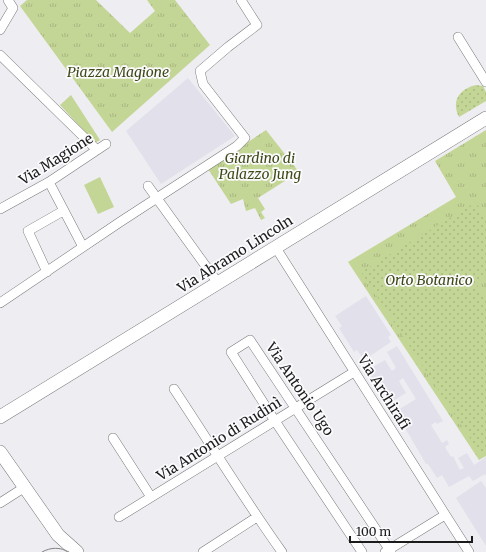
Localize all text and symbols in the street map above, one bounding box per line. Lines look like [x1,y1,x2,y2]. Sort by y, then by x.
park label: Piazza Magione [67,63,169,81]
street label: Via Magione [15,129,96,189]
park label: Giardino di Palazzo Jung [219,149,301,183]
street label: Via Abramo Lincoln [173,211,296,297]
park label: Orto Botanico [385,271,473,289]
street label: Via Antonio Ugo [262,338,338,439]
street label: Via Archirafi [353,350,414,433]
street label: Via Antonio di Rudinì [153,393,285,485]
scale bar [350,518,472,544]
text: 100 m [356,524,391,539]

